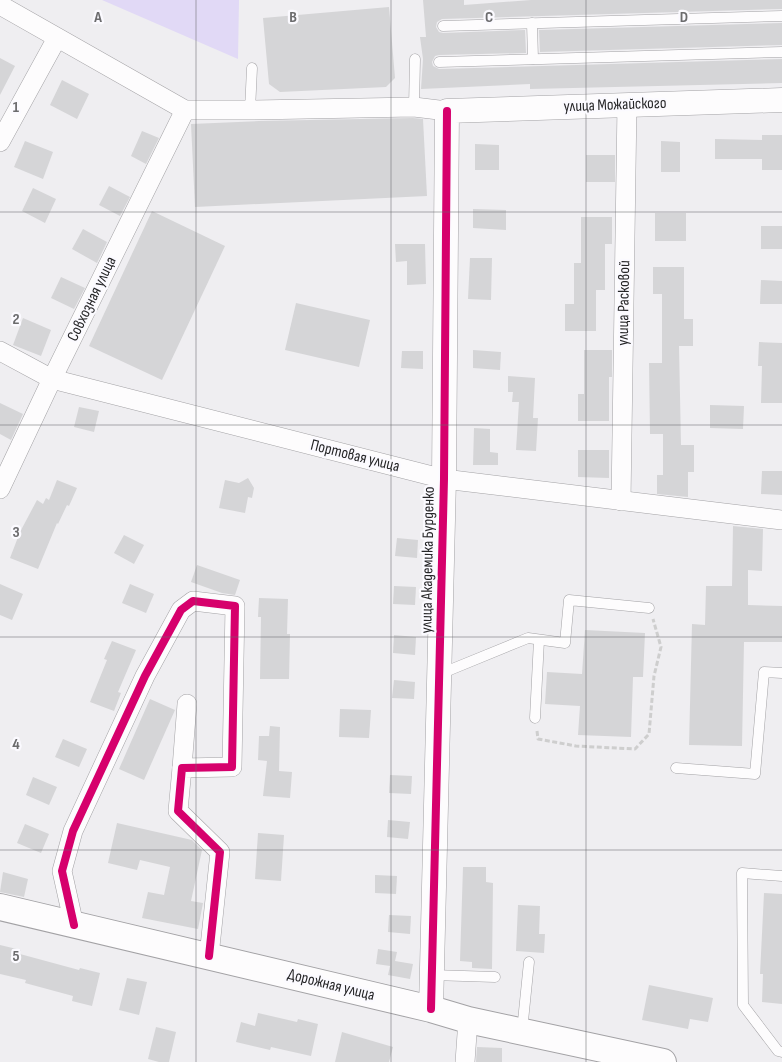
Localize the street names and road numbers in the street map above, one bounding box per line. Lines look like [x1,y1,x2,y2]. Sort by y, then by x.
street label: улица Можайского [563,94,667,116]
street label: Совхозная улица [63,254,121,344]
street label: улица Расковой [614,260,634,346]
street label: Портовая улица [308,436,402,476]
street label: улица Академика Бурденко [417,486,439,634]
street label: Дорожная улица [285,965,377,1005]

